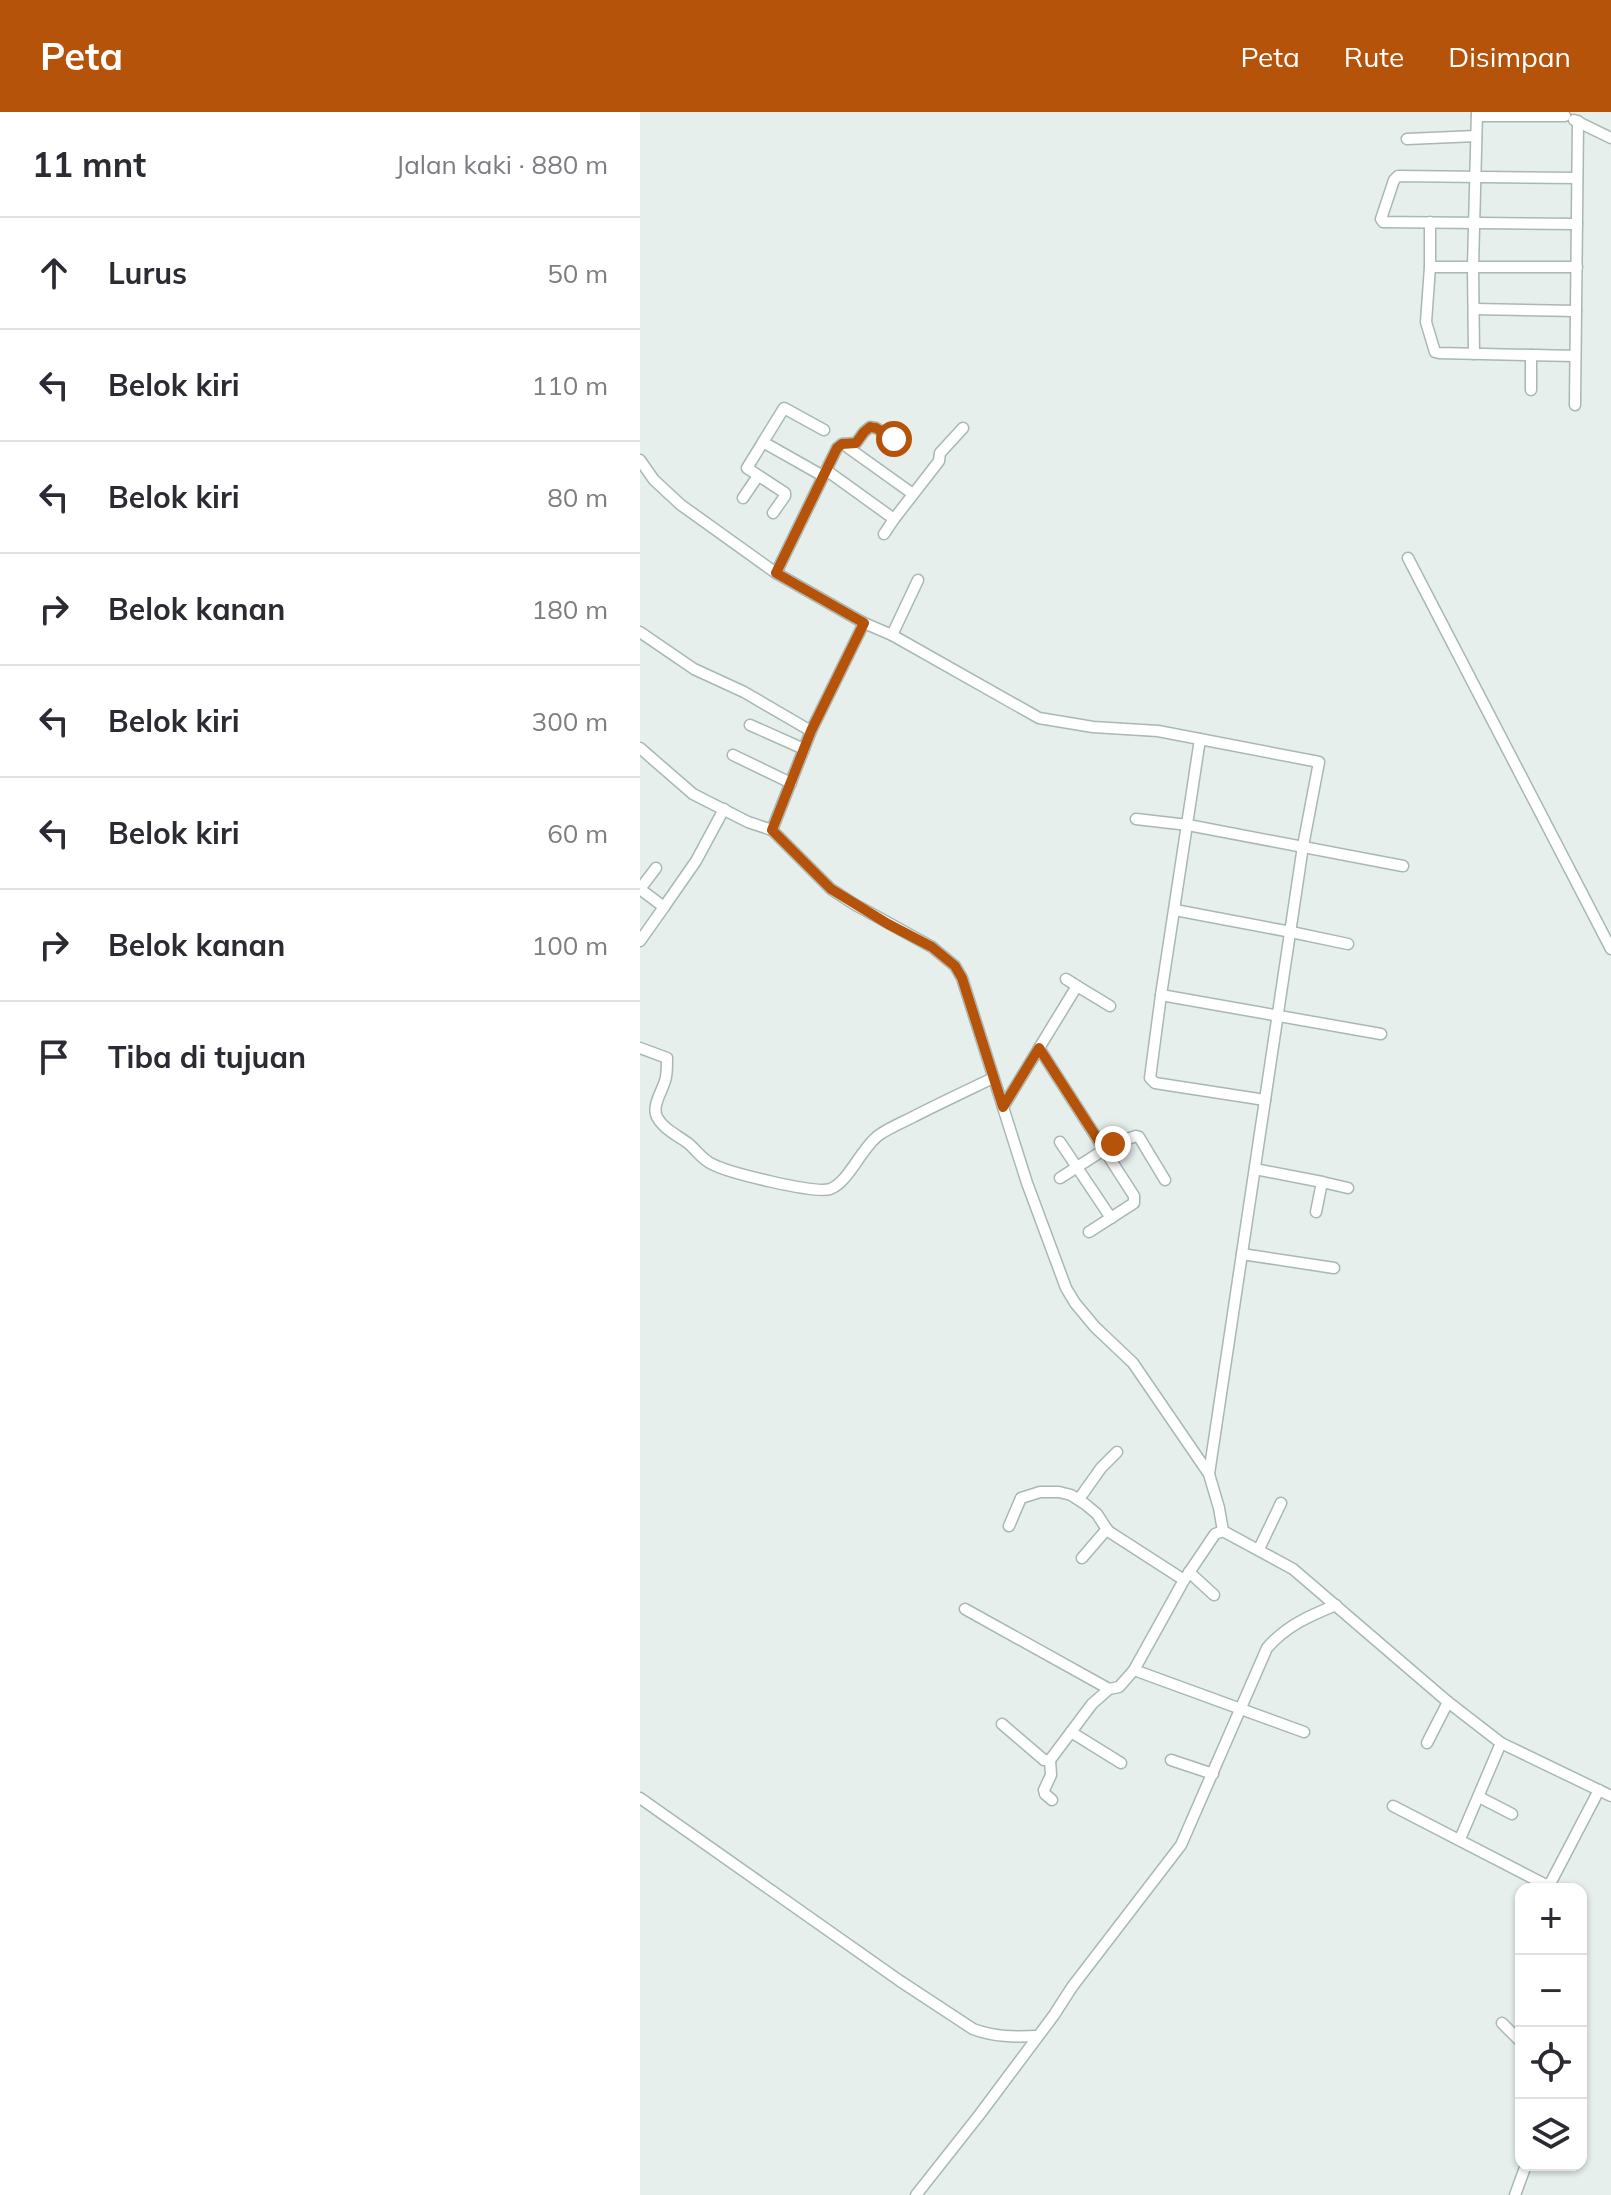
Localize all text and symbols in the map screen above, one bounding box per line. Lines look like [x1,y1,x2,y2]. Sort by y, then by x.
text: Peta [40,32,123,80]
text: Peta [1240,39,1300,74]
text: Rute [1344,39,1404,74]
text: Disimpan [1448,39,1571,74]
text: 11 mnt [32,143,146,186]
text: Jalan kaki · 880 m [396,148,608,181]
icon: ahead [32,251,76,295]
text: Lurus [108,254,187,292]
text: 50 m [547,257,608,290]
icon: left [32,363,76,407]
text: Belok kiri [108,366,240,404]
text: 110 m [532,369,608,402]
route start [876,421,912,457]
icon: left [32,475,76,519]
text: Belok kiri [108,478,240,516]
text: 80 m [547,481,608,514]
icon: right [32,587,76,631]
text: Belok kanan [108,590,285,628]
text: 180 m [532,593,608,626]
icon: left [32,699,76,743]
text: Belok kiri [108,702,240,740]
text: 300 m [532,705,608,738]
icon: left [32,811,76,855]
text: Belok kiri [108,814,240,852]
text: 60 m [547,817,608,850]
icon: right [32,923,76,967]
text: Belok kanan [108,926,285,964]
text: 100 m [532,929,608,962]
icon: arrive [32,1035,76,1079]
text: Tiba di tujuan [108,1038,306,1076]
route end [1095,1126,1131,1162]
map controls [1515,1883,1587,2171]
button: + [1515,1883,1587,1955]
button: − [1515,1955,1587,2027]
button: locate [1515,2027,1587,2099]
button: layers [1515,2099,1587,2171]

